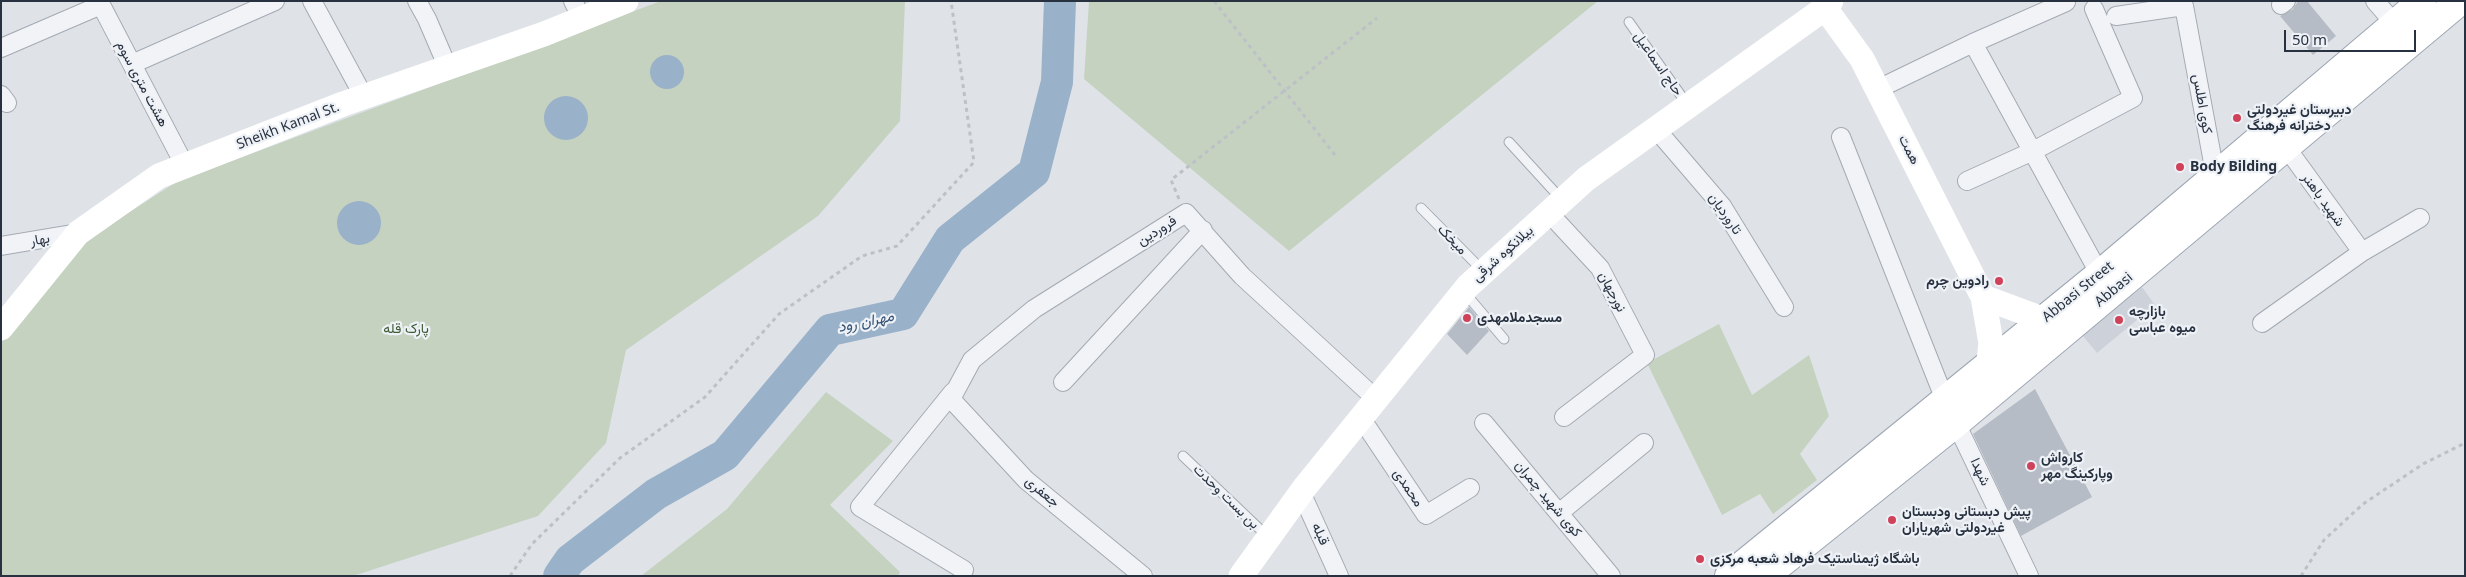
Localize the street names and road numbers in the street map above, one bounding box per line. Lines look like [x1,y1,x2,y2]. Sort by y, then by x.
street label: حاج اسماعیل [1630,29,1686,99]
street label: هشت متری سوم [112,38,172,130]
street label: کوی اطلس [2189,73,2215,135]
street label: Sheikh Kamal St. [234,99,342,153]
street label: همت [1895,132,1923,168]
street label: شهید باهنر [2298,170,2348,230]
street label: تاروردیان [1705,190,1745,238]
street label: فروردین [1134,212,1180,250]
street label: میخک [1434,221,1470,259]
street label: بیلانکوه شرقی [1469,222,1537,286]
street label: بهار [29,230,51,250]
street label: Abbasi Street [2039,258,2117,326]
street label: نورجهان [1594,269,1630,315]
street label: Abbasi [2092,269,2136,311]
street label: شهدا [1966,455,1994,489]
street label: کوی شهید چمران [1511,457,1585,541]
street label: بن بست وحدت [1189,461,1263,533]
street label: محمدی [1389,466,1427,510]
street label: جعفری [1021,473,1063,511]
street label: قبله [1308,520,1332,548]

